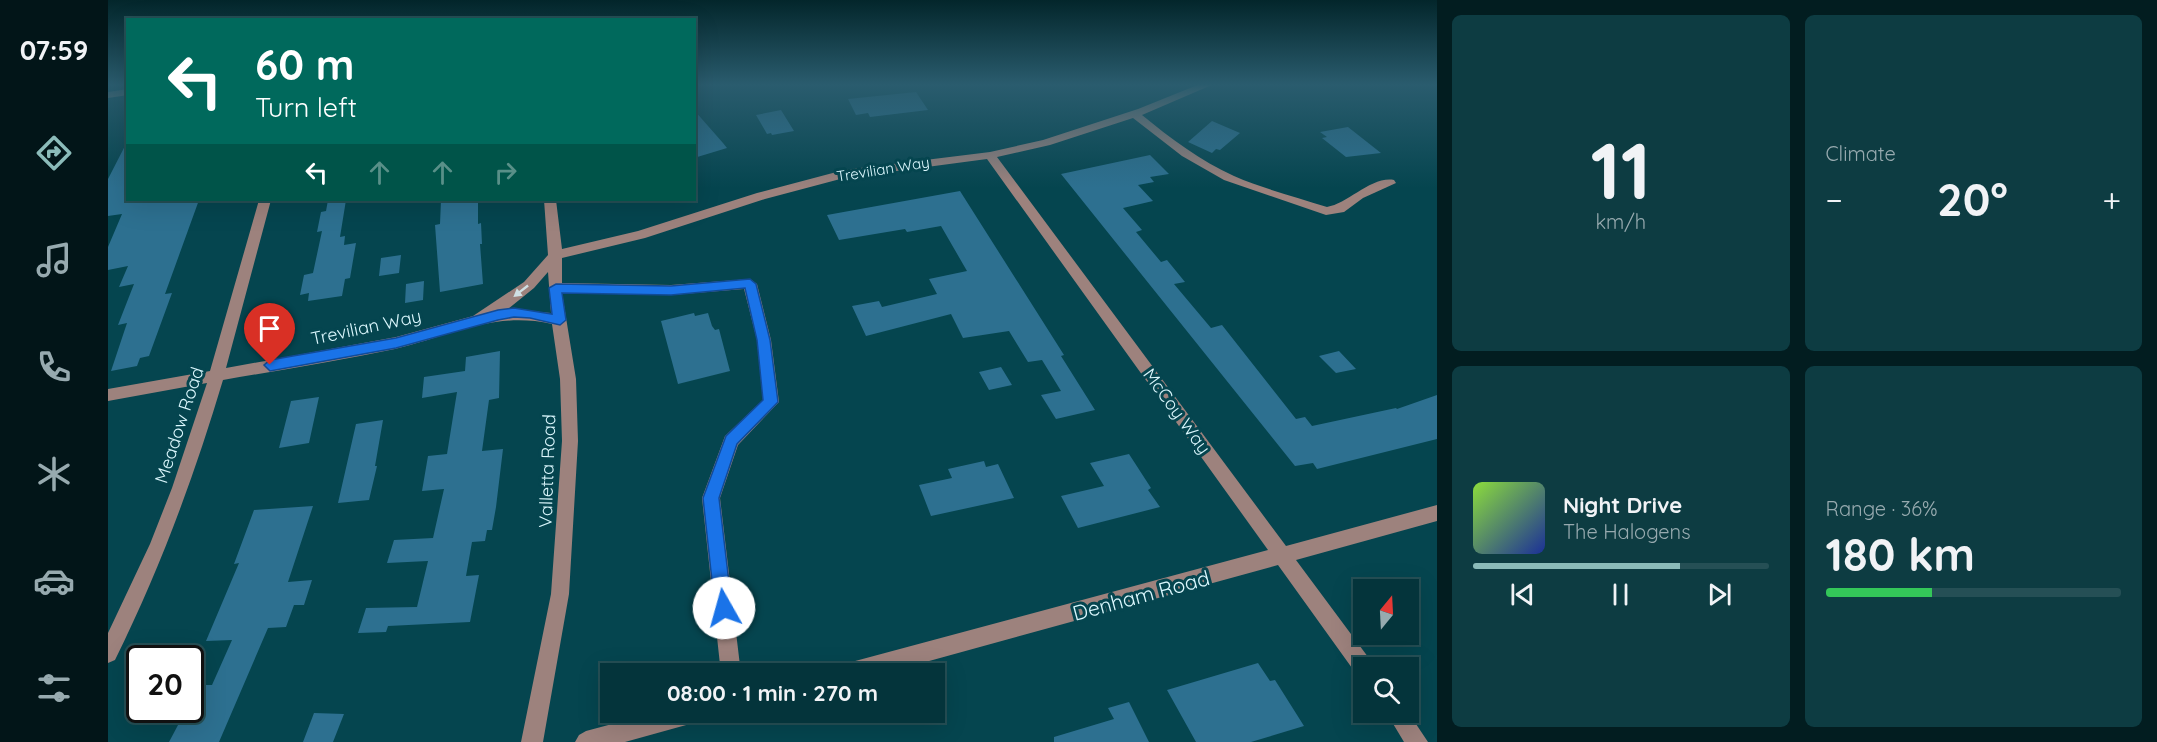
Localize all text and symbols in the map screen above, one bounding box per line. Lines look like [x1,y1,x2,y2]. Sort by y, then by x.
text: 07:59 [20,33,88,67]
text: 60 m [255,38,355,91]
icon: left [156,42,234,120]
text: Turn left [255,90,357,124]
text: 11 [1590,121,1651,219]
icon: directions [33,132,75,174]
text: Climate [1826,141,1896,166]
street label: Trevilian Way [835,152,931,186]
icon: left [300,156,333,189]
icon: ahead [363,156,396,189]
icon: ahead [426,156,459,189]
icon: right [489,156,522,189]
text: 20° [1937,171,2008,227]
text: − [1826,179,1843,220]
text: + [2102,179,2121,220]
text: km/h [1595,209,1646,234]
icon: music [33,239,75,281]
one-way arrow [514,285,529,297]
pin [244,303,295,365]
street label: Trevilian Way [309,304,423,350]
icon: arrive [253,312,286,345]
icon: phone [33,346,75,388]
street label: Meadow Road [149,364,209,486]
street label: McCoy Way [1138,364,1216,458]
street label: Valletta Road [534,414,560,528]
icon: climate [33,453,75,495]
text: Night Drive [1563,491,1682,519]
text: Range · 36% [1826,496,1938,521]
text: The Halogens [1563,519,1691,544]
text: 180 km [1826,526,1975,582]
icon: car [33,560,75,602]
street label: Denham Road [1070,564,1212,626]
position arrow [692,576,756,640]
icon: previous [1506,578,1539,611]
icon: pause [1604,578,1637,611]
icon: next [1703,578,1736,611]
north arrow [1353,579,1419,645]
map controls [1353,579,1419,723]
speed limit sign: 20 [126,645,204,723]
button: search [1353,657,1419,723]
icon: filters [33,667,75,709]
text: 08:00 · 1 min · 270 m [667,679,878,707]

